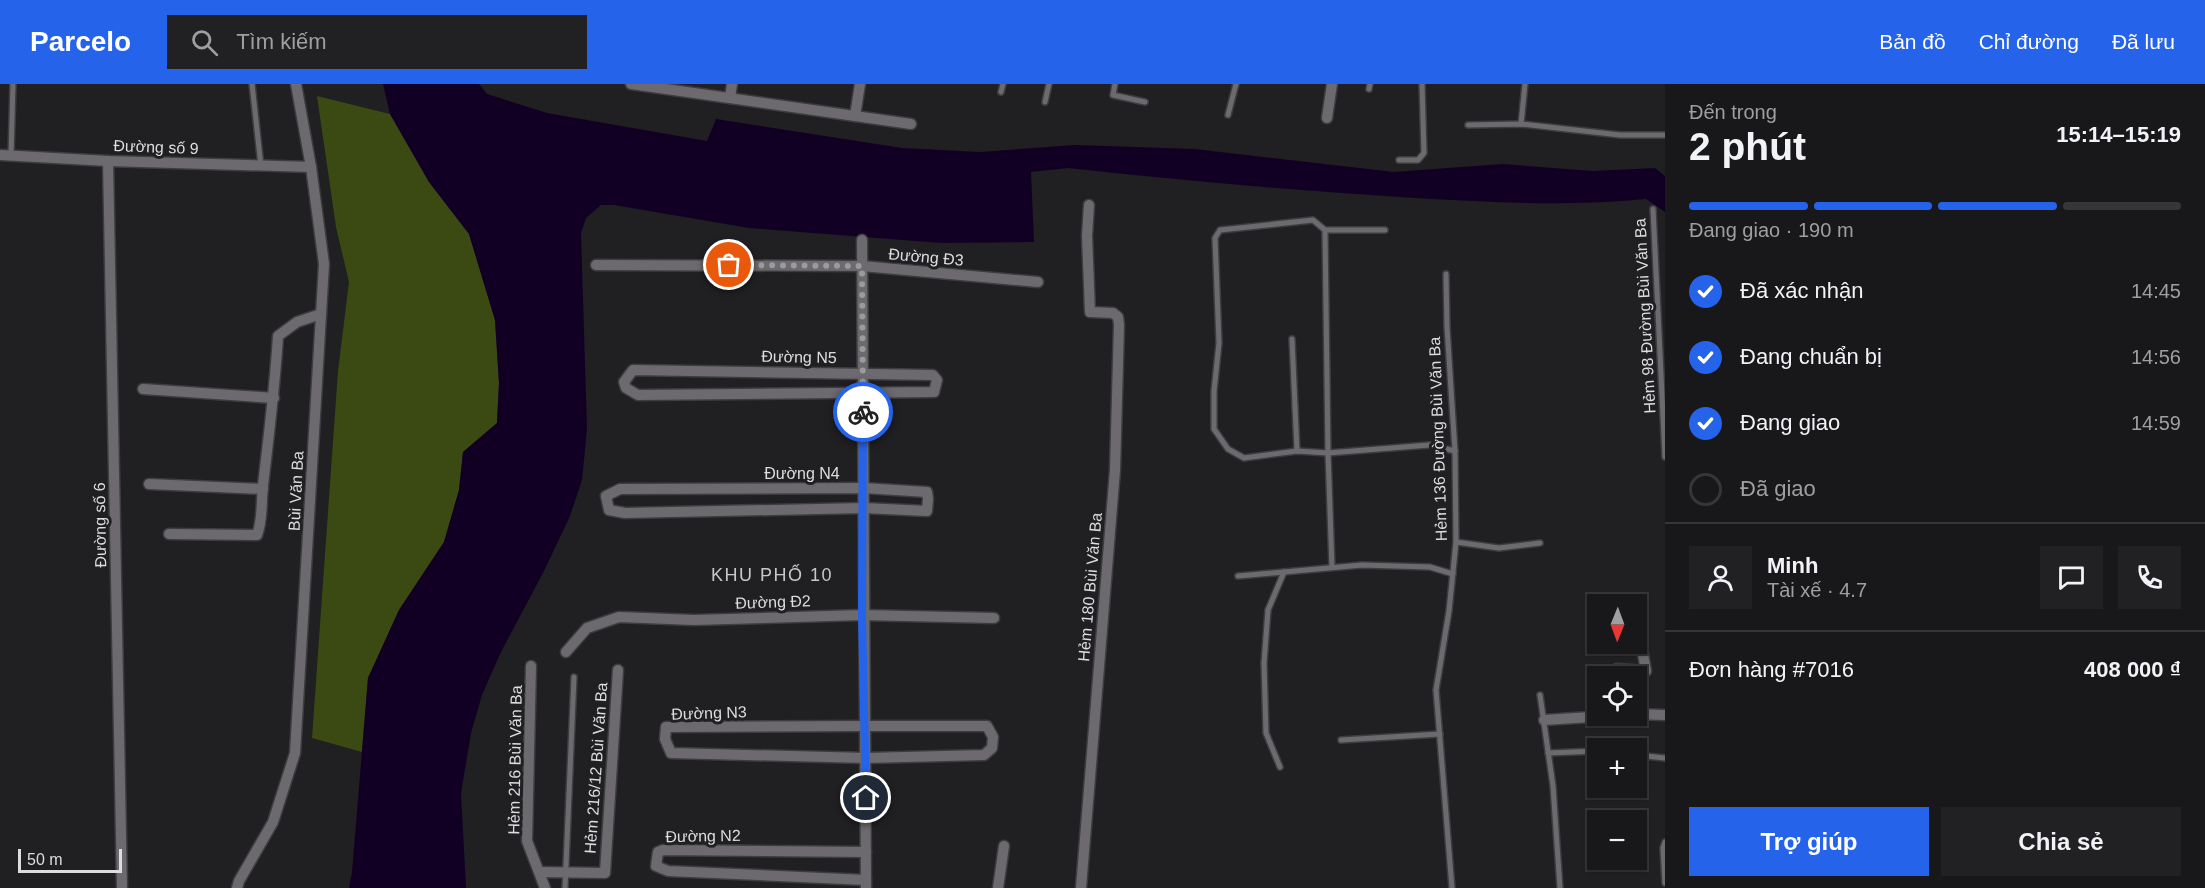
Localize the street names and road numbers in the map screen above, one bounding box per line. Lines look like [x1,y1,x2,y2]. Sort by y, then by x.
street label: Đường số 9 [113,137,199,157]
street label: Hẻm 98 Đường Bùi Văn Ba [1631,218,1659,414]
street label: Đường Đ3 [888,245,964,269]
street label: Hẻm 136 Đường Bùi Văn Ba [1426,336,1450,541]
street label: Đường N5 [761,348,837,366]
street label: Bùi Văn Ba [285,450,307,531]
street label: Đường N4 [764,465,840,482]
street label: Đường số 6 [91,482,109,568]
street label: Hẻm 180 Bùi Văn Ba [1075,512,1105,662]
street label: Đường Đ2 [735,592,811,612]
street label: Hẻm 216/12 Bùi Văn Ba [582,682,610,854]
street label: Hẻm 216 Bùi Văn Ba [505,685,525,835]
street label: Đường N3 [671,703,747,723]
street label: Đường N2 [665,827,741,845]

